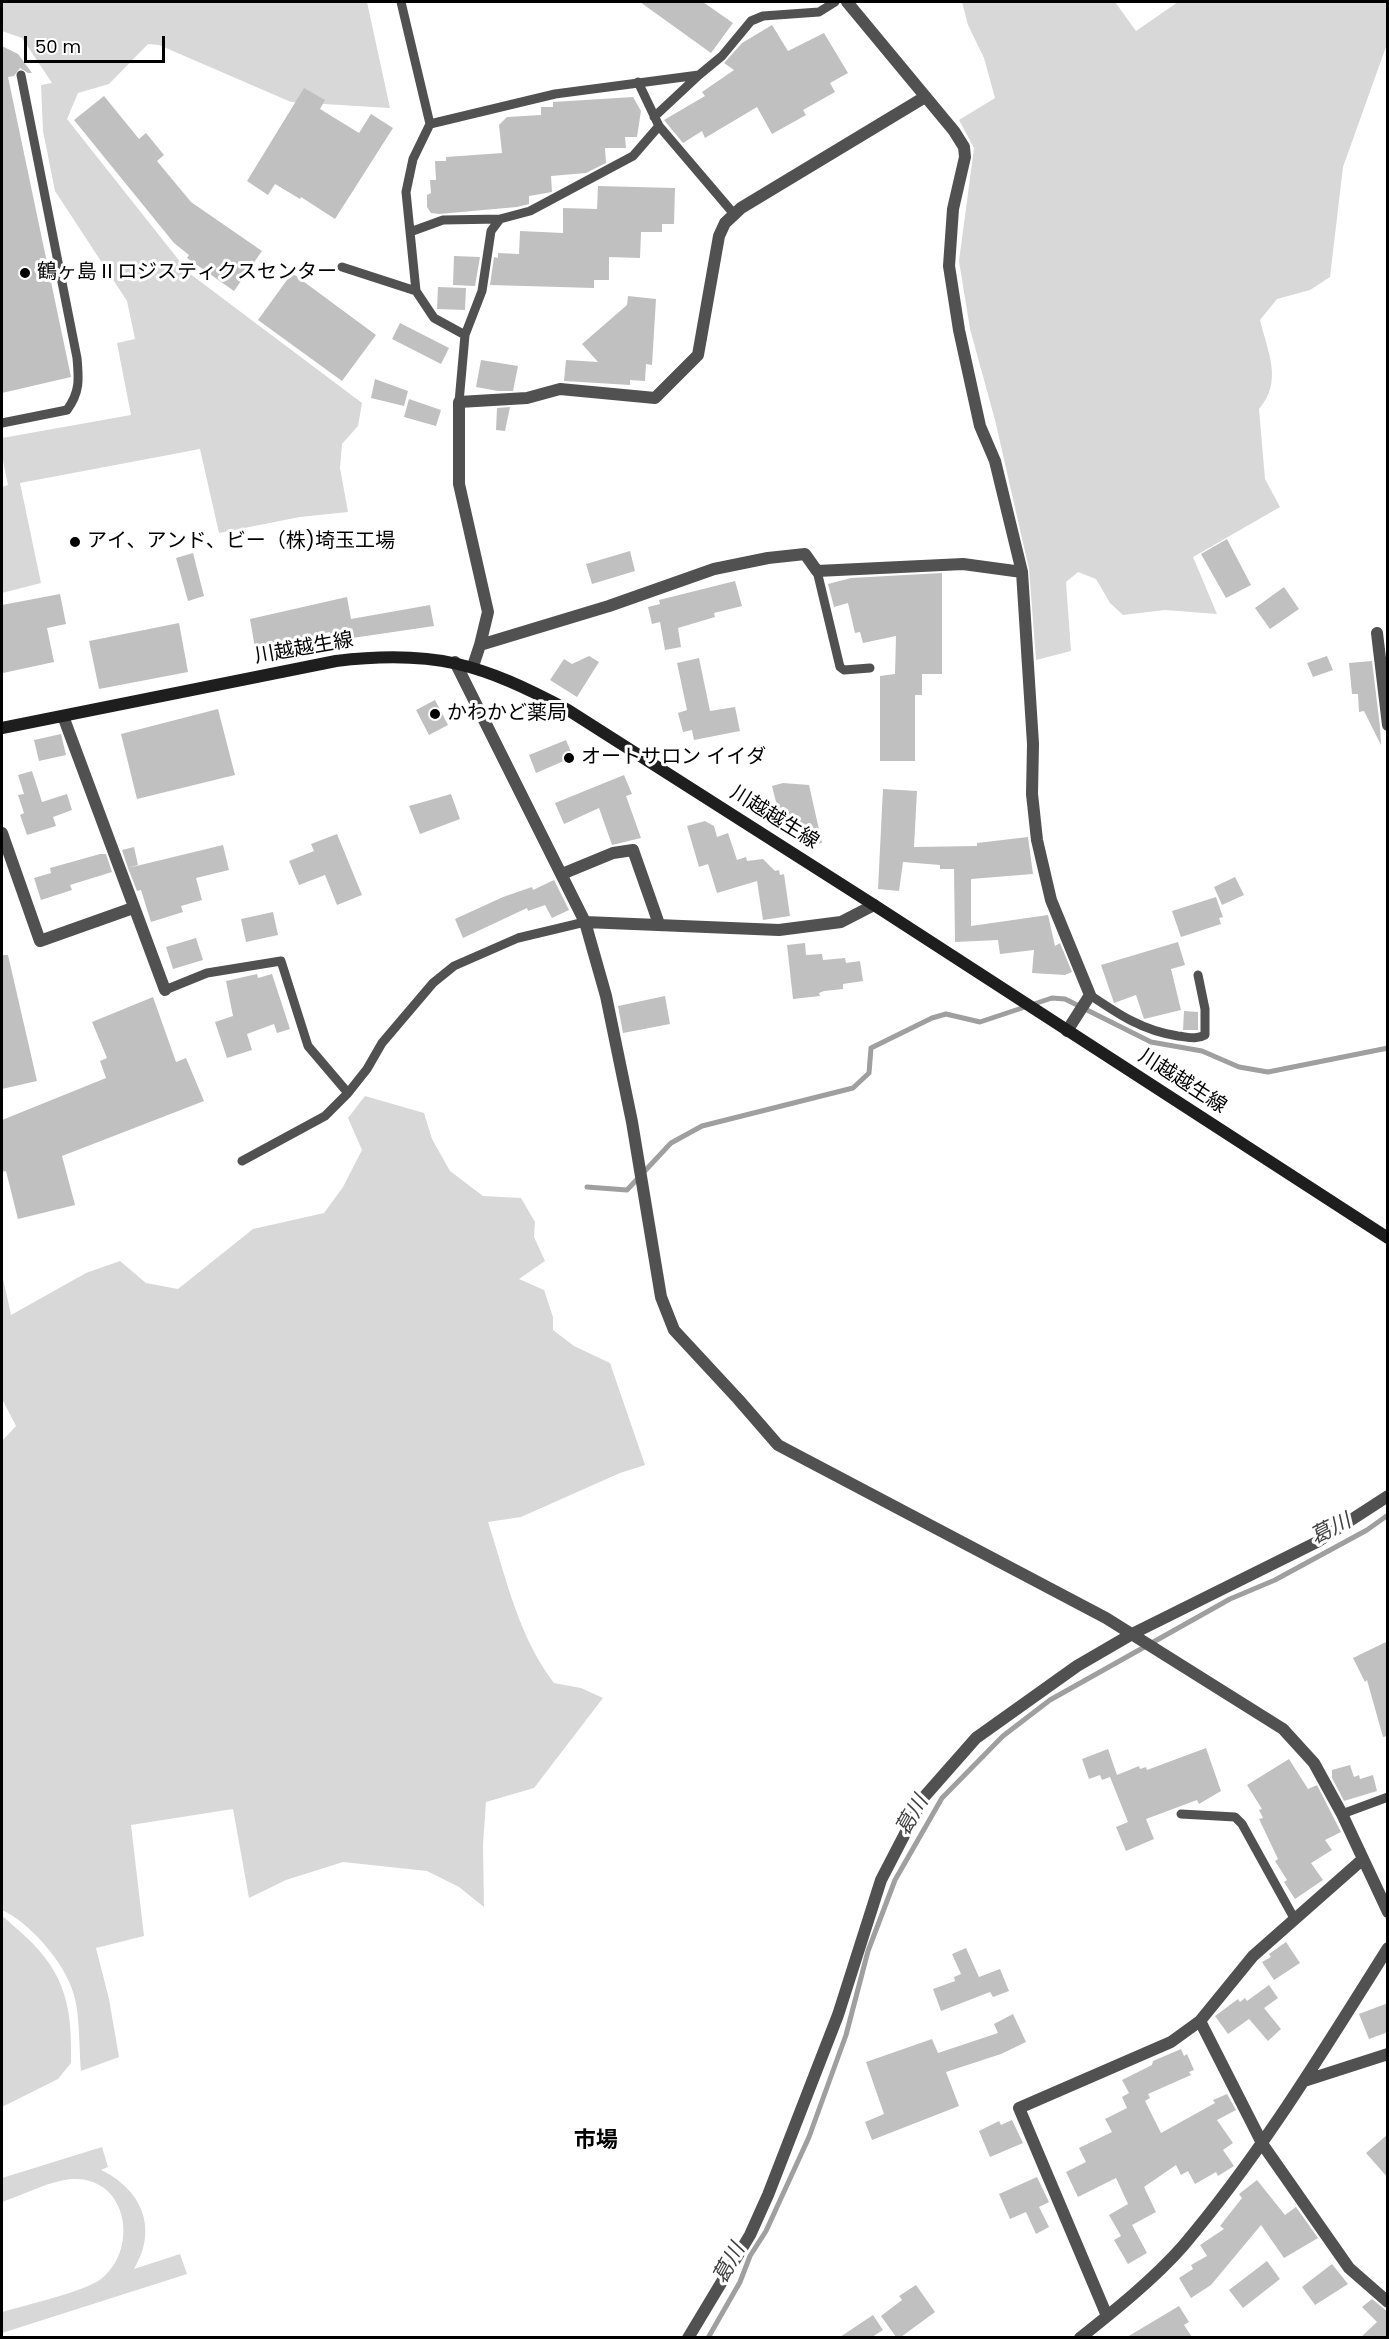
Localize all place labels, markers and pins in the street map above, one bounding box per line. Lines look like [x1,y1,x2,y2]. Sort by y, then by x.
place label: 鶴ヶ島Ⅱロジスティクスセンター [37,261,337,285]
marker: 鶴ヶ島Ⅱロジスティクスセンター [18,266,32,280]
place label: アイ、アンド、ビー（株)埼玉工場 [87,530,395,554]
marker: アイ、アンド、ビー（株)埼玉工場 [68,535,82,549]
place label: かわかど薬局 [447,702,567,726]
marker: かわかど薬局 [428,707,442,721]
place label: オートサロン イイダ [581,746,766,770]
marker: オートサロン イイダ [562,751,576,765]

